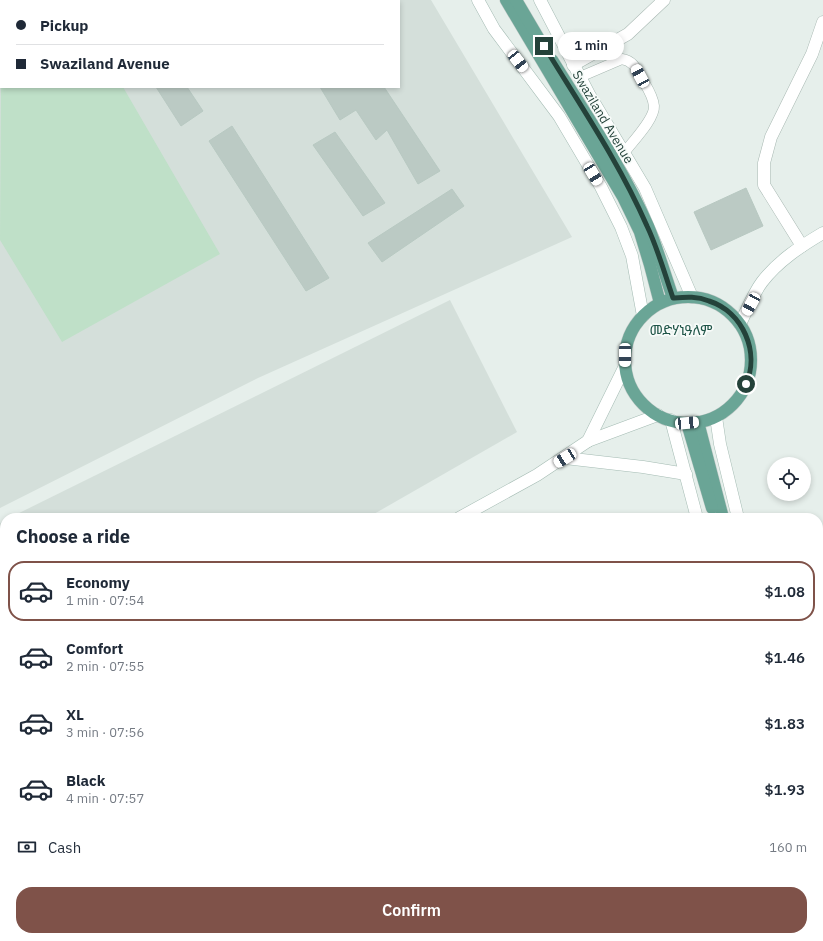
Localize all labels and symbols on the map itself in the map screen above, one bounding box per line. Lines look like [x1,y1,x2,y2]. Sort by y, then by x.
callout: 1 min [558,32,624,60]
route end [535,37,553,55]
car [506,48,530,74]
car [629,63,651,89]
street label: Swaziland Avenue [569,67,637,167]
car [582,161,604,187]
car [740,291,762,317]
district label: መድሃኒዓለም [650,321,712,339]
car [619,343,631,367]
route start [737,375,755,393]
car [675,416,699,430]
car [552,447,578,469]

